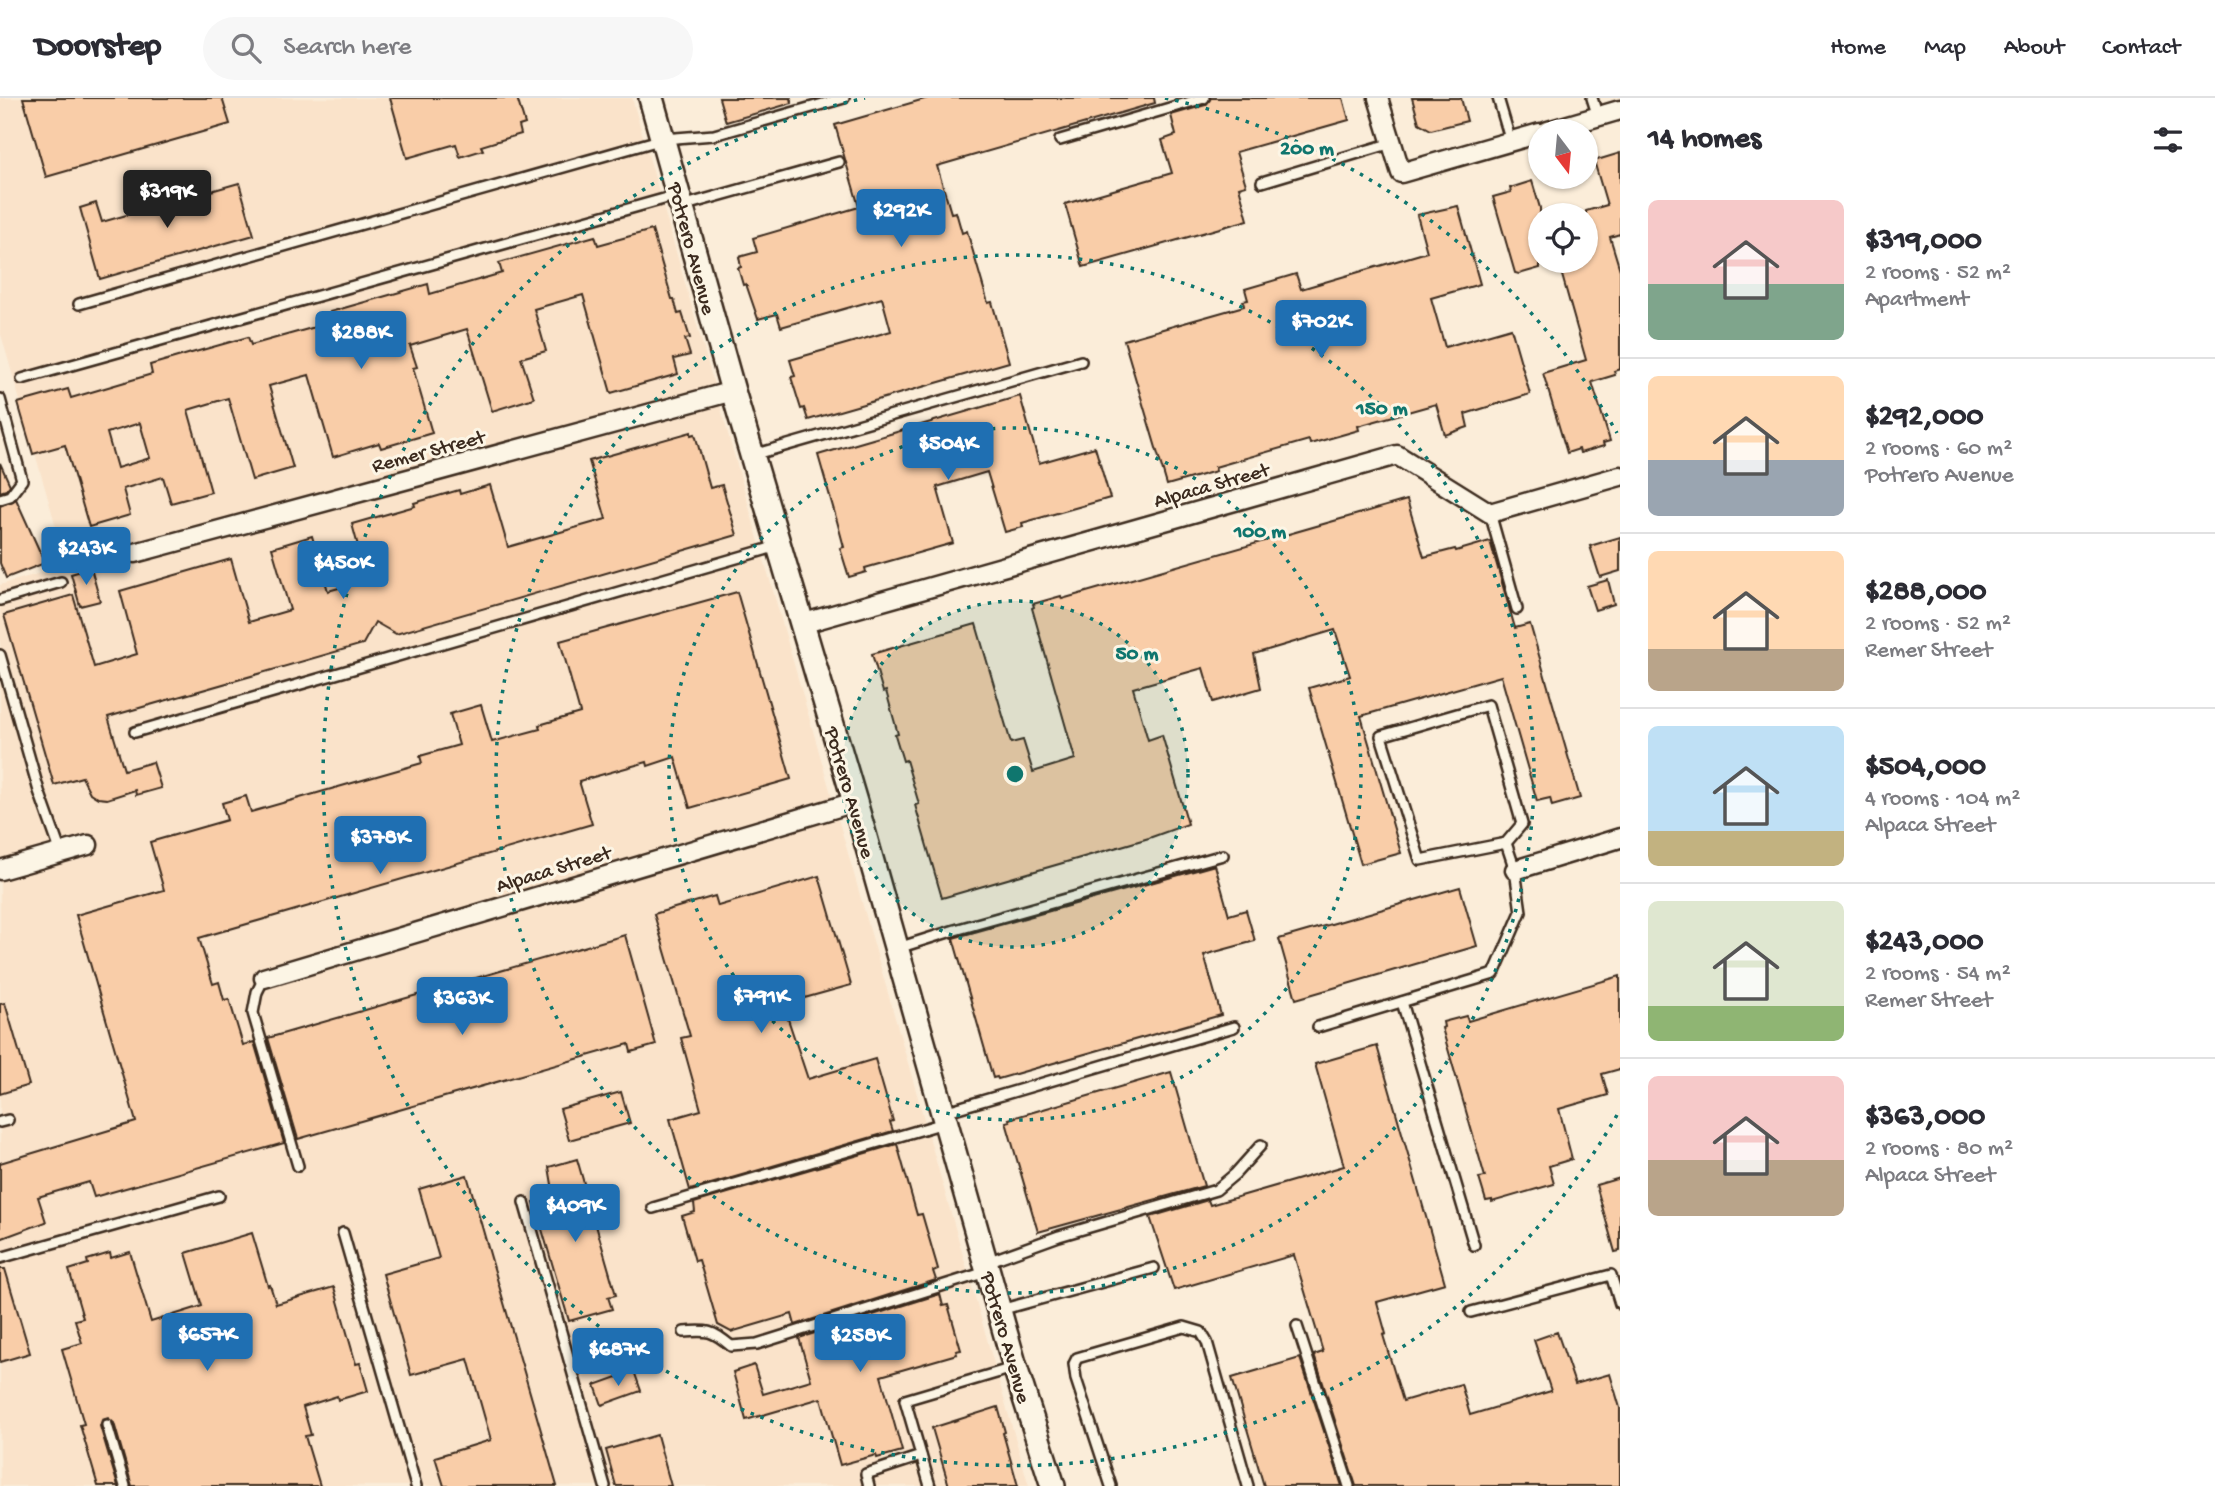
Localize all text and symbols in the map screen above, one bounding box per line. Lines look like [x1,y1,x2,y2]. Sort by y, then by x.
search box [203,17,693,80]
text: Doorstep [35,29,161,67]
icon: search [227,29,265,67]
text: Search here [283,33,411,64]
text: Home [1830,34,1886,63]
text: Map [1924,34,1966,63]
text: About [2004,34,2064,63]
text: Contact [2102,34,2180,63]
north arrow [1528,119,1598,189]
map controls [1528,119,1598,273]
icon: filters [2149,121,2187,159]
text: 14 homes [1648,123,1761,158]
text: 200 m [1280,138,1334,163]
pin: $319K [118,170,216,230]
text: $319K [139,179,195,206]
street label: Potrero Avenue [660,179,720,319]
pin: $292K [852,190,950,249]
text: $292K [872,198,930,225]
button: locate [1528,203,1598,273]
text: $319,000 [1865,225,1982,260]
icon: home [1704,228,1788,312]
text: 2 rooms · 52 m² [1865,260,2011,287]
text: Apartment [1865,287,1969,314]
pin: $702K [1272,300,1370,360]
text: $702K [1291,309,1351,336]
pin: $288K [312,312,410,371]
text: $288K [331,320,391,347]
text: 150 m [1355,398,1408,423]
text: $292,000 [1865,401,1983,436]
icon: home [1704,404,1788,488]
pin: $504K [899,422,997,482]
street label: Remer Street [370,426,491,480]
text: $504K [918,431,978,458]
text: 2 rooms · 60 m² [1865,436,2012,463]
street label: Alpaca Street [1151,458,1275,516]
text: Potrero Avenue [1865,463,2014,490]
text: 100 m [1233,521,1286,546]
pin: $243K [37,528,135,587]
text: $243K [57,536,115,563]
pin: $450K [294,542,392,601]
text: $450K [313,550,373,577]
text: $288,000 [1865,576,1987,611]
icon: home [1704,579,1788,663]
text: 2 rooms · 52 m² [1865,611,2011,638]
text: Remer Street [1865,638,1992,665]
text: 50 m [1116,643,1159,668]
street label: Potrero Avenue [817,723,879,863]
text: $504,000 [1865,751,1986,786]
icon: home [1704,754,1788,838]
centre of rings [1003,762,1027,786]
text: 4 rooms · 104 m² [1865,786,2020,813]
text: Alpaca Street [1865,813,1995,840]
pin: $378K [331,816,429,876]
text: $378K [350,825,410,852]
street label: Alpaca Street [494,841,617,901]
text: $243,000 [1865,926,1983,961]
icon: home [1704,929,1788,1013]
text: 2 rooms · 54 m² [1865,961,2011,988]
pin: $791K [712,976,810,1035]
pin: $363K [413,978,511,1037]
text: $791K [733,984,789,1011]
text: $363K [433,986,491,1013]
text: Remer Street [1865,988,1992,1015]
text: $363,000 [1865,1101,1985,1136]
icon: home [1704,1104,1788,1188]
text: 2 rooms · 80 m² [1865,1136,2013,1163]
text: Alpaca Street [1865,1163,1995,1190]
pin: $409K [526,1184,624,1244]
text: $409K [546,1193,604,1220]
street label: Potrero Avenue [973,1268,1035,1408]
pin: $657K [158,1314,256,1373]
pin: $258K [811,1314,909,1374]
text: $657K [178,1322,236,1349]
text: $258K [831,1323,889,1350]
pin: $687K [569,1328,667,1388]
text: $687K [588,1337,648,1364]

